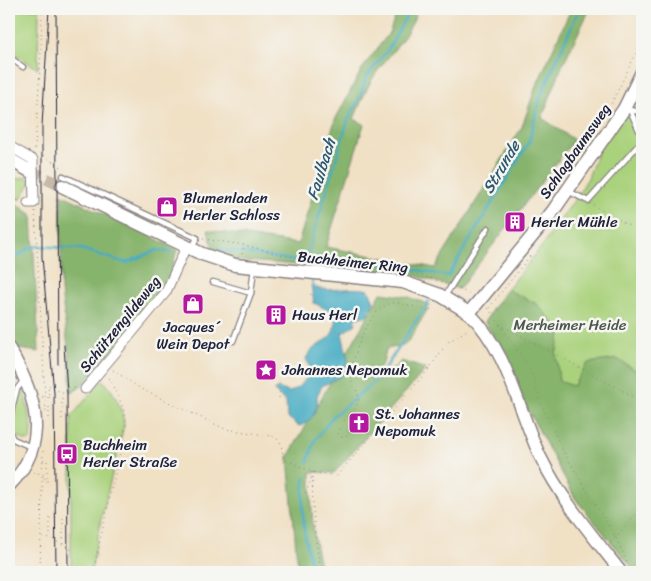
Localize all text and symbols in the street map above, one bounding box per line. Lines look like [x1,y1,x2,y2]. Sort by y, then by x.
street label: Schlagbaumsweg [532,98,618,204]
water label: Faulbach [298,133,345,203]
water label: Strunde [474,133,529,199]
place label: Blumenladen Herler Schloss [183,185,280,228]
shop icon: Blumenladen Herler Schloss [155,195,179,219]
place label: Herler Mühle [531,209,618,235]
building icon: Herler Mühle [503,210,527,234]
street label: Buchheimer Ring [297,243,410,281]
street label: Schützengildeweg [73,269,168,378]
shop icon: Jacques´ Wein Depot [181,292,205,316]
place label: Haus Herl [292,302,358,328]
building icon: Haus Herl [264,303,288,327]
park label: Merheimer Heide [513,312,627,338]
place label: Jacques´ Wein Depot [156,314,231,357]
place label: Johannes Nepomuk [281,357,409,383]
place icon: Johannes Nepomuk [254,358,278,382]
place label: St. Johannes Nepomuk [375,401,460,444]
church icon: St. Johannes Nepomuk [347,411,371,435]
place label: Buchheim Herler Straße [83,432,178,475]
bus stop icon: Buchheim Herler Straße [55,442,79,466]

